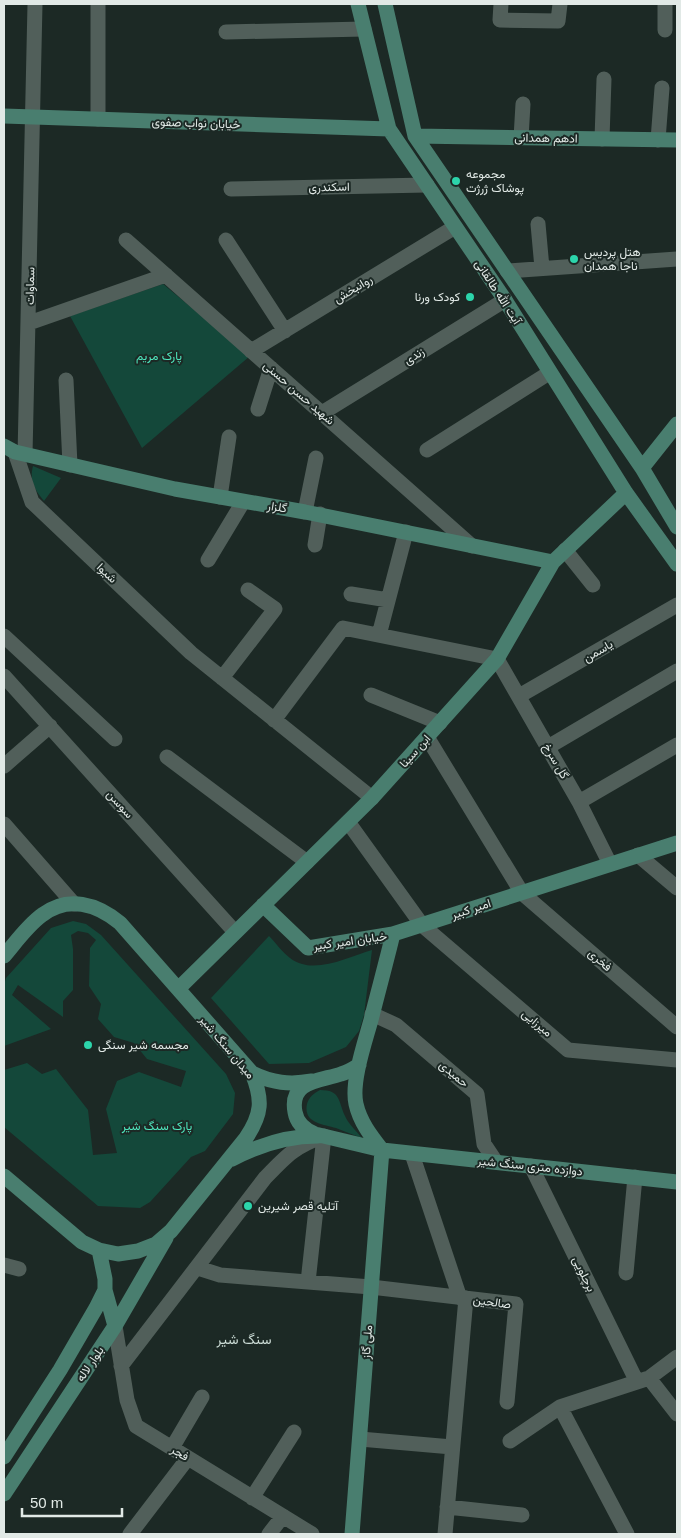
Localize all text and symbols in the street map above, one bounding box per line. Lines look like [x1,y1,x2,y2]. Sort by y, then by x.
street label: خیابان نواب صفوی [151,114,241,133]
street label: ادهم همدانی [514,130,578,147]
place label: مجموعه پوشاک ژرژت [466,167,524,196]
marker: مجموعه پوشاک ژرژت [450,175,462,187]
street label: اسکندری [308,180,350,195]
place label: هتل پردیس ناجا همدان [584,245,640,273]
marker: هتل پردیس ناجا همدان [568,253,580,265]
street label: آیت الله طالقانی [471,257,525,328]
street label: سماوات [23,267,38,305]
street label: روانبخش [331,272,375,307]
place label: کودک ورنا [415,290,460,305]
marker: کودک ورنا [464,291,476,303]
street label: زندی [401,344,427,368]
park label: پارک مریم [136,349,182,364]
street label: شهید حسن حسنی [260,358,337,428]
street label: گلزار [265,498,288,516]
street label: شیوا [93,560,120,587]
street label: یاسمن [581,637,616,666]
street label: ابن سینا [397,732,434,771]
street label: گل سرخ [538,741,572,782]
street label: سوسن [103,787,136,822]
street label: امیر کبیر [448,896,493,923]
street label: خیابان امیر کبیر [311,929,388,954]
street label: فخری [585,946,615,975]
street label: میرزایی [519,1006,555,1040]
street label: میدان سنگ شیر [195,1012,258,1082]
place label: مجسمه شیر سنگی [98,1038,189,1053]
marker: مجسمه شیر سنگی [82,1039,94,1051]
street label: حمیدی [436,1058,472,1091]
park label: پارک سنگ شیر [121,1119,193,1134]
street label: دوازده متری سنگ شیر [476,1153,584,1180]
place label: آتلیه قصر شیرین [258,1199,339,1214]
marker: آتلیه قصر شیرین [242,1200,254,1212]
street label: برچلویی [569,1254,599,1294]
street label: صالحین [472,1292,512,1313]
street label: ملی گاز [359,1325,376,1360]
district label: سنگ شیر [216,1331,271,1348]
street label: بلوار لاله [73,1344,108,1385]
street label: فجر [167,1442,191,1465]
scale bar [22,1486,122,1518]
text: 50 m [30,1494,63,1511]

